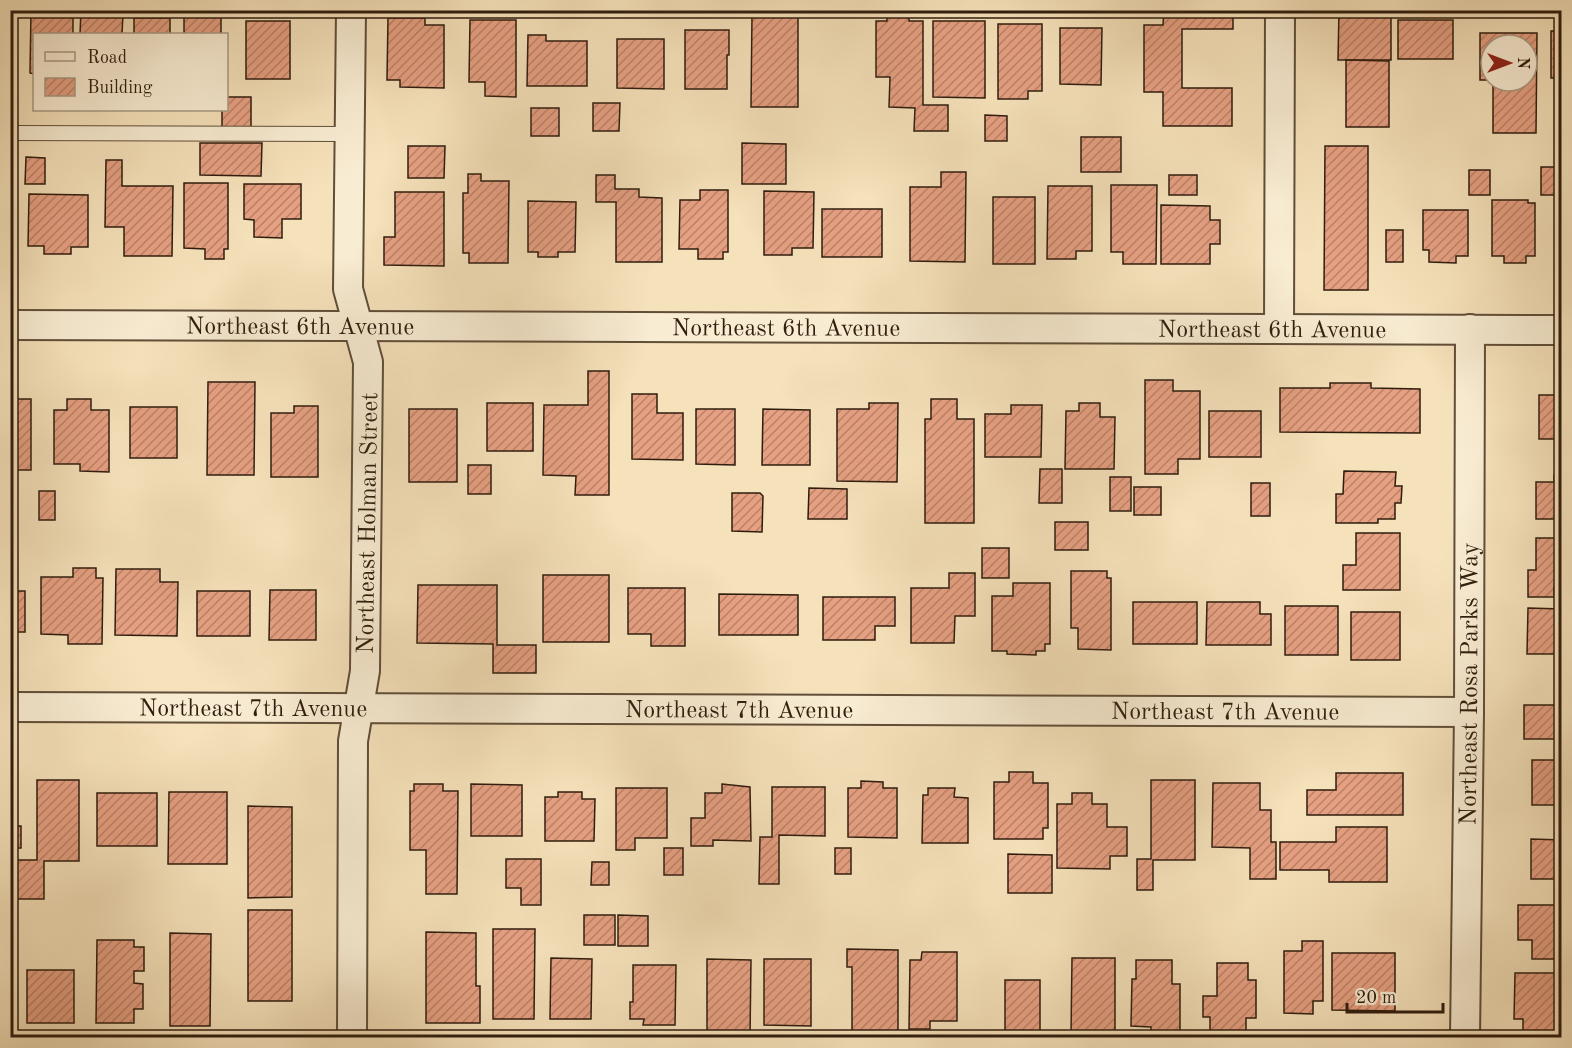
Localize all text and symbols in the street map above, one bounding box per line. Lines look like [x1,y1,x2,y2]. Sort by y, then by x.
legend [33,33,228,111]
north arrow [1479,33,1539,93]
text: Road [87,49,127,67]
text: N [1514,57,1530,70]
text: Building [87,79,153,97]
street label: Northeast 6th Avenue [186,316,414,340]
street label: Northeast 6th Avenue [672,317,900,342]
street label: Northeast 6th Avenue [1158,319,1386,343]
street label: Northeast Holman Street [355,392,383,654]
street label: Northeast Rosa Parks Way [1458,542,1483,826]
street label: Northeast 7th Avenue [139,697,367,722]
street label: Northeast 7th Avenue [625,699,853,724]
street label: Northeast 7th Avenue [1111,701,1339,726]
scale bar [1347,976,1443,1014]
text: 20 m [1356,989,1396,1007]

